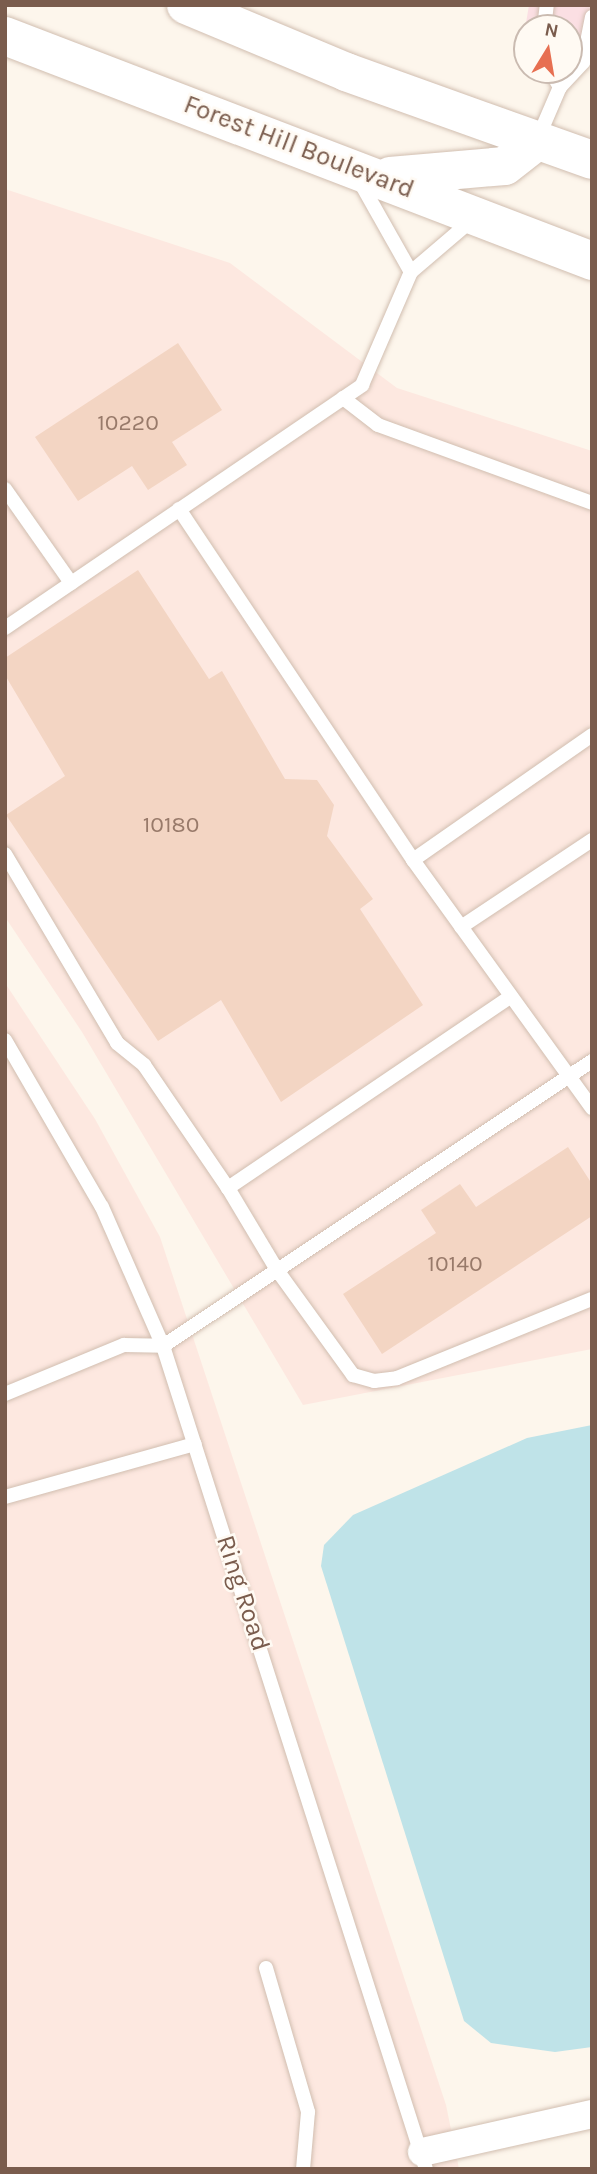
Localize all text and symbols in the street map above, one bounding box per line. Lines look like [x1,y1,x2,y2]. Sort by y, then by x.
north arrow [513,14,583,84]
text: N [543,18,560,42]
street label: Forest Hill Boulevard [179,89,419,205]
house number: 10220 [97,409,159,437]
house number: 10180 [143,811,199,839]
house number: 10140 [427,1250,483,1278]
street label: Ring Road [210,1531,276,1655]

